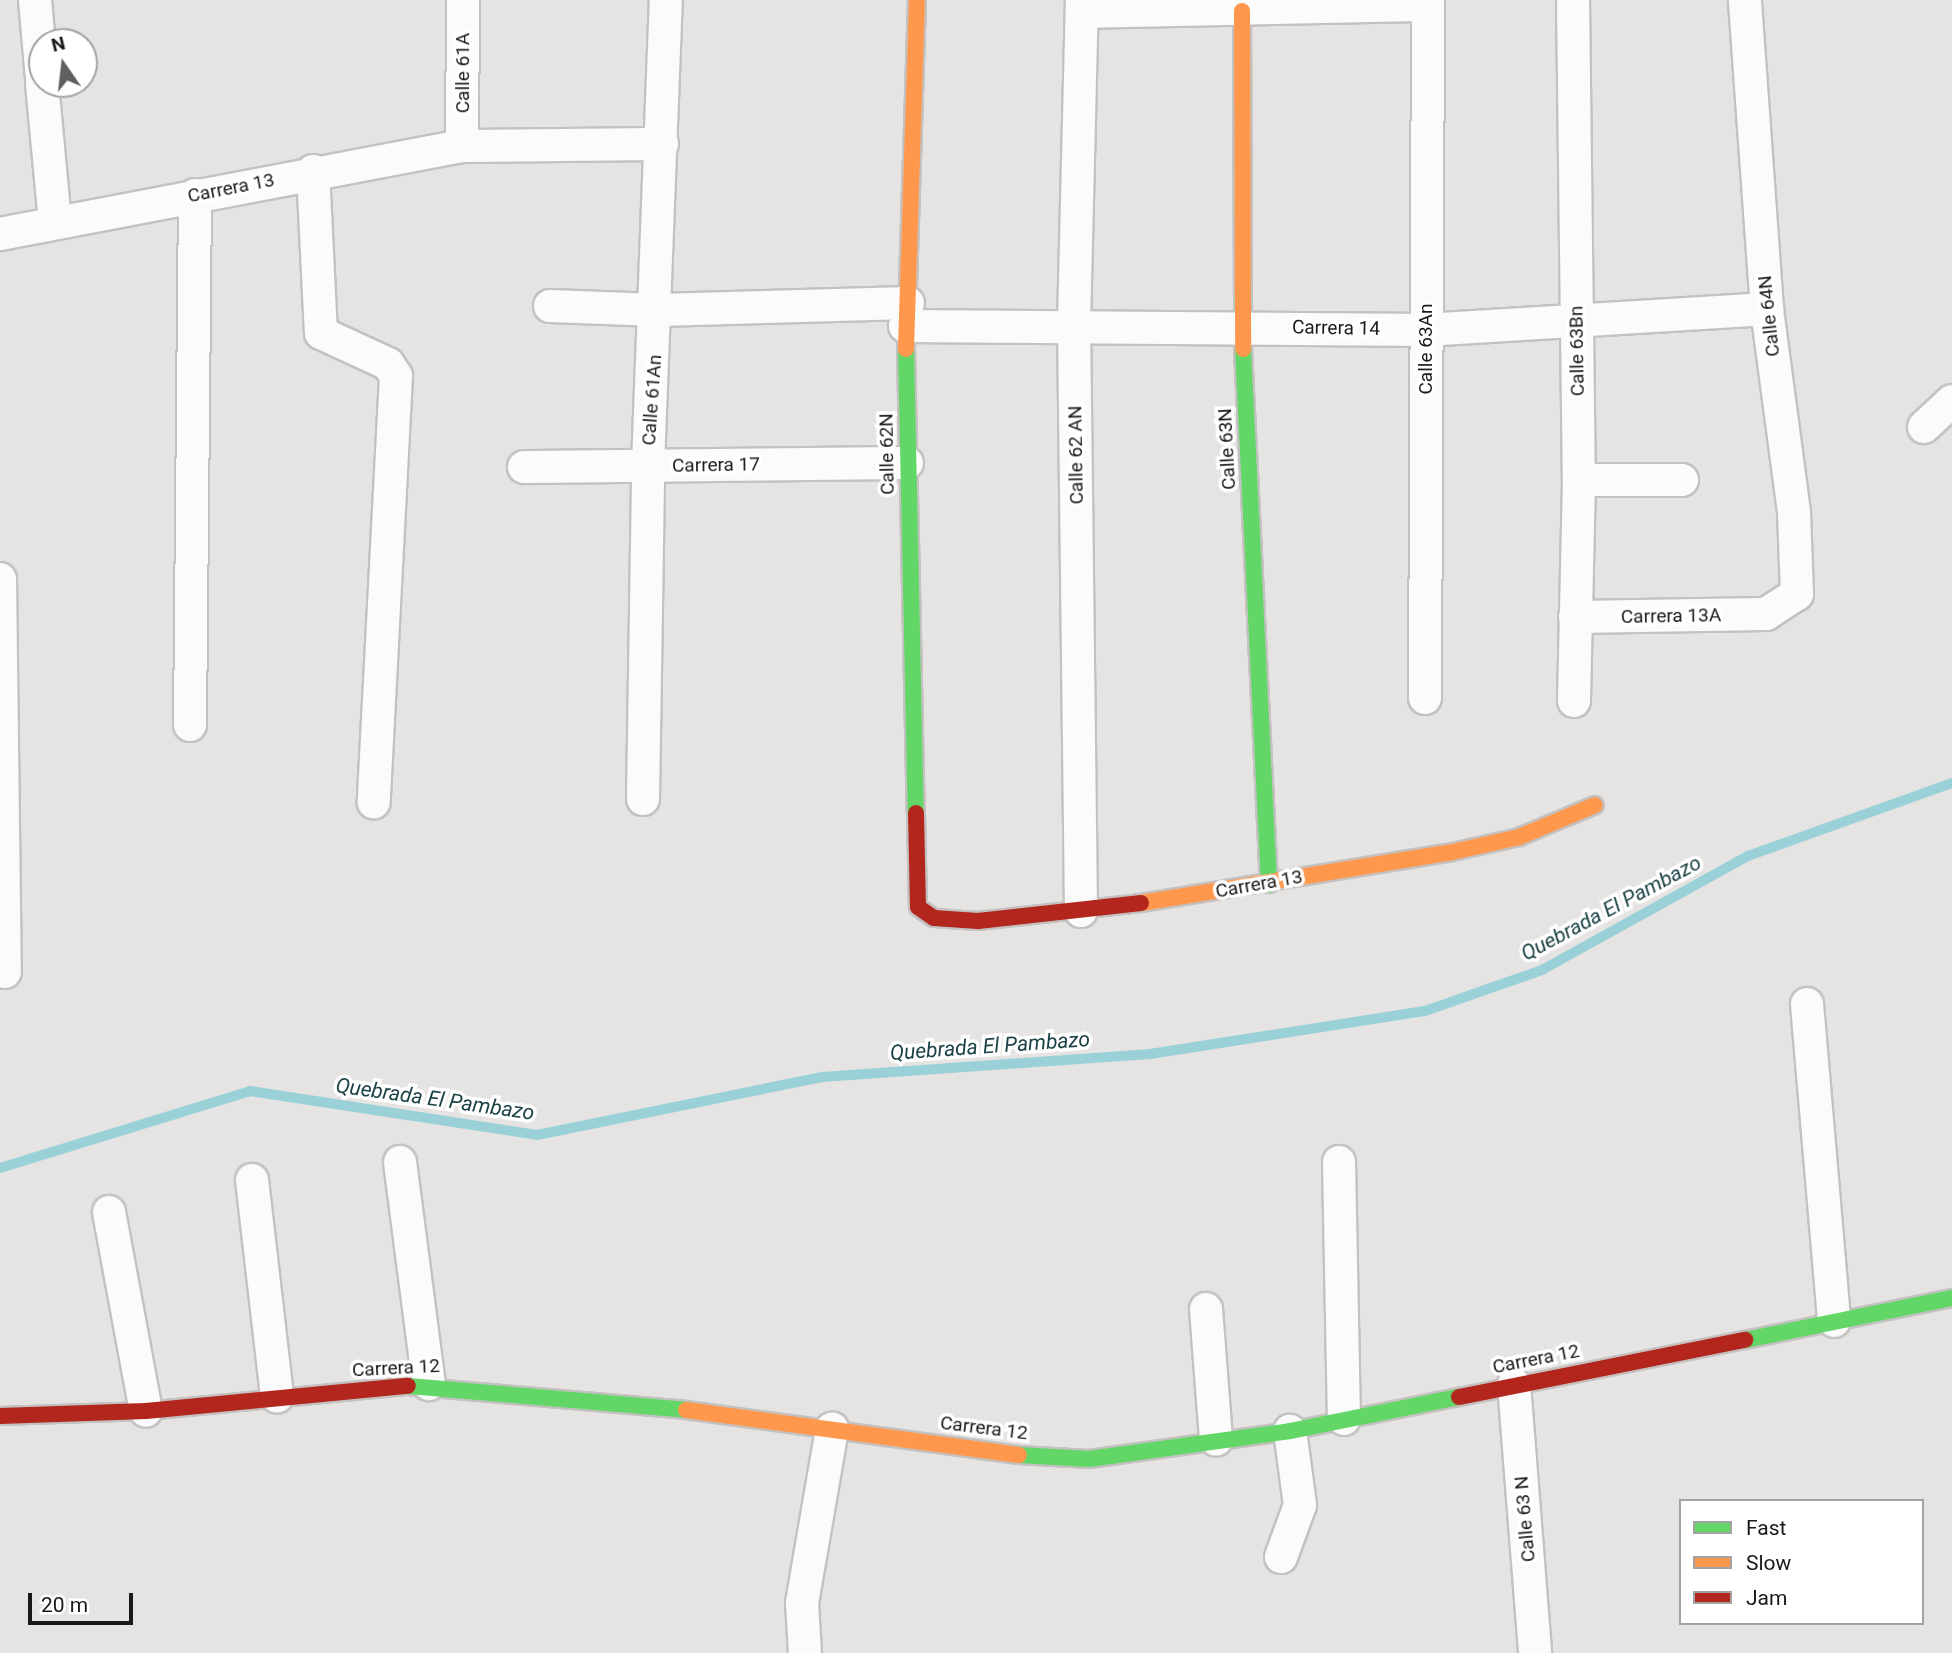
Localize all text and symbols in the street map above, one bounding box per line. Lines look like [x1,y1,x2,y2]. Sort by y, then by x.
north arrow [28,28,98,98]
text: N [49,31,68,57]
street label: Calle 61A [452,33,474,113]
street label: Carrera 13 [186,168,276,208]
street label: Calle 64N [1753,274,1785,358]
street label: Calle 63An [1415,304,1437,394]
street label: Calle 63Bn [1565,306,1589,396]
street label: Carrera 14 [1292,316,1380,340]
street label: Calle 61An [637,354,667,446]
street label: Calle 62 AN [1064,405,1088,505]
street label: Calle 63N [1213,408,1241,490]
street label: Calle 62N [875,413,899,495]
street label: Carrera 17 [672,453,760,477]
street label: Carrera 13A [1621,604,1721,628]
water label: Quebrada El Pambazo [1517,850,1705,966]
street label: Carrera 13 [1214,865,1304,903]
water label: Quebrada El Pambazo [889,1026,1091,1066]
water label: Quebrada El Pambazo [334,1073,536,1125]
street label: Carrera 12 [1491,1339,1581,1379]
street label: Carrera 12 [351,1354,441,1382]
street label: Carrera 12 [939,1411,1029,1445]
street label: Calle 63 N [1510,1475,1540,1563]
legend [1679,1499,1924,1625]
text: Fast [1746,1516,1786,1540]
text: Slow [1746,1551,1791,1575]
scale bar [32,1580,136,1624]
text: Jam [1746,1586,1787,1610]
text: 20 m [41,1593,88,1617]

